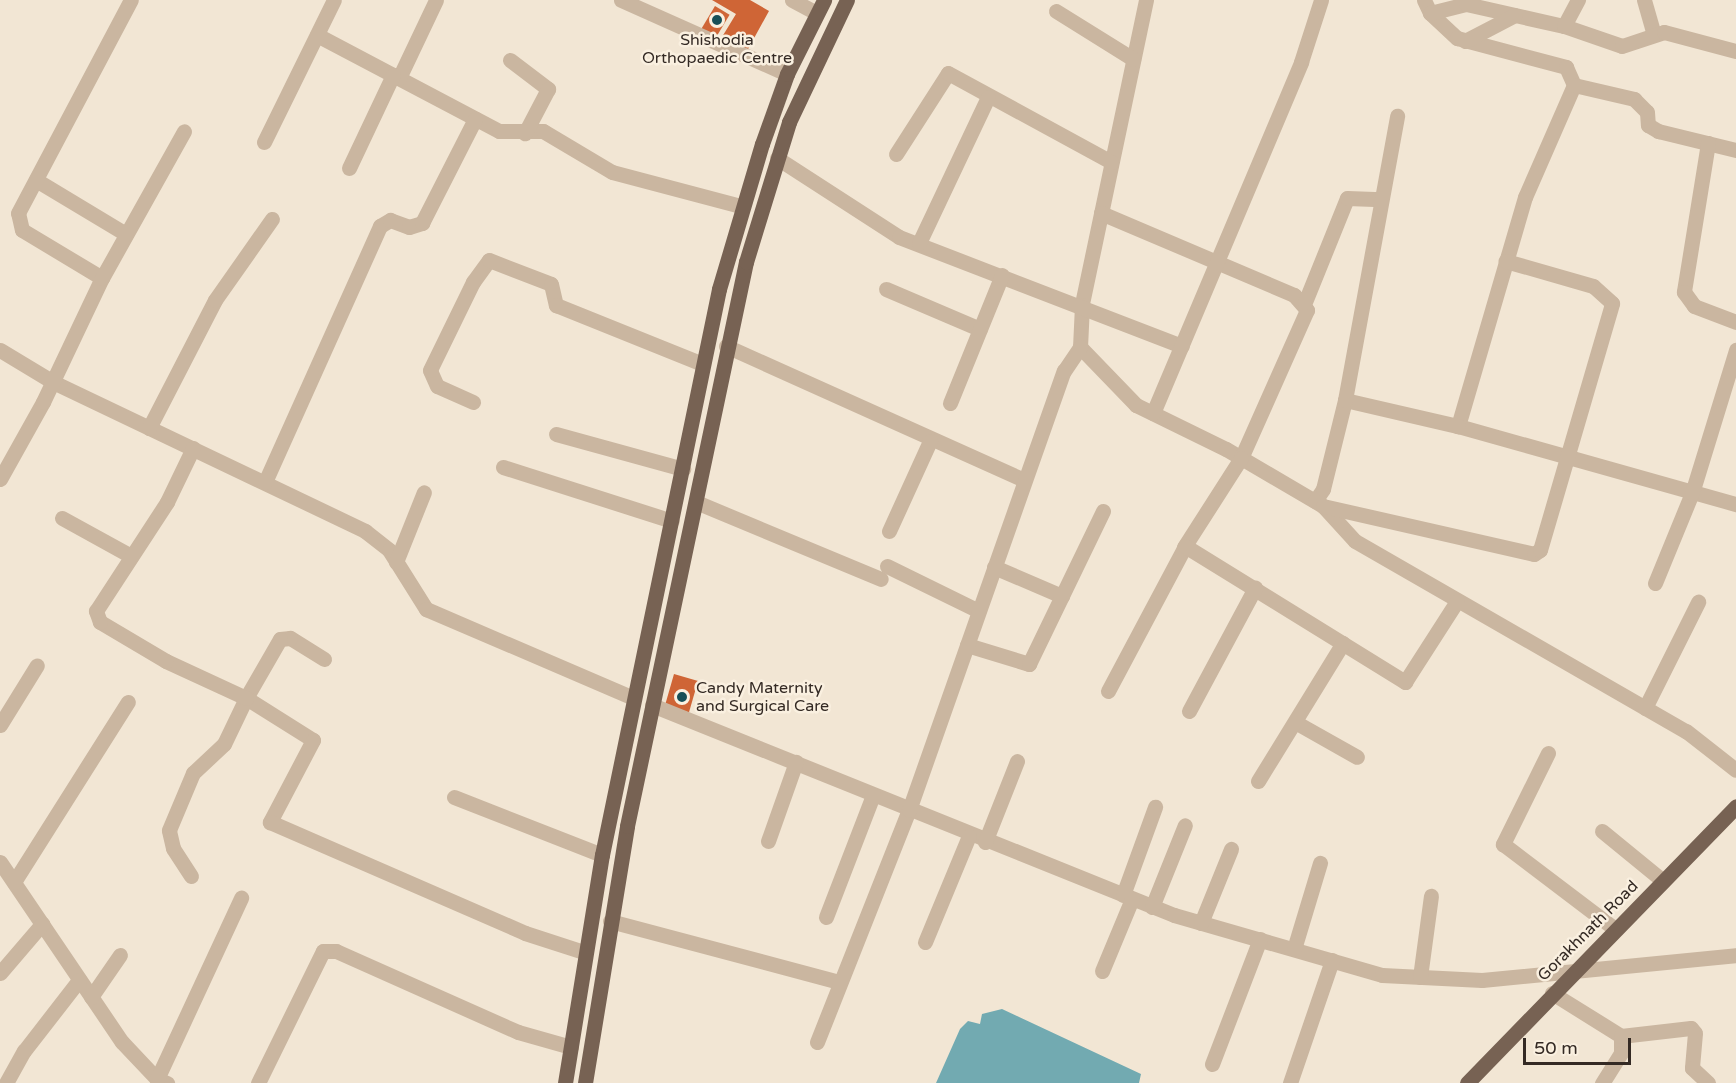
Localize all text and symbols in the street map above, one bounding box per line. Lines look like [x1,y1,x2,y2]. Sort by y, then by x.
marker: Shishodia Orthopaedic Centre [708,11,726,29]
place label: Shishodia Orthopaedic Centre [642,30,792,68]
place label: Candy Maternity and Surgical Care [696,678,829,716]
marker: Candy Maternity and Surgical Care [673,688,691,706]
street label: Gorakhnath Road [1534,877,1642,985]
scale bar [1526,1026,1634,1064]
text: 50 m [1534,1037,1578,1059]

